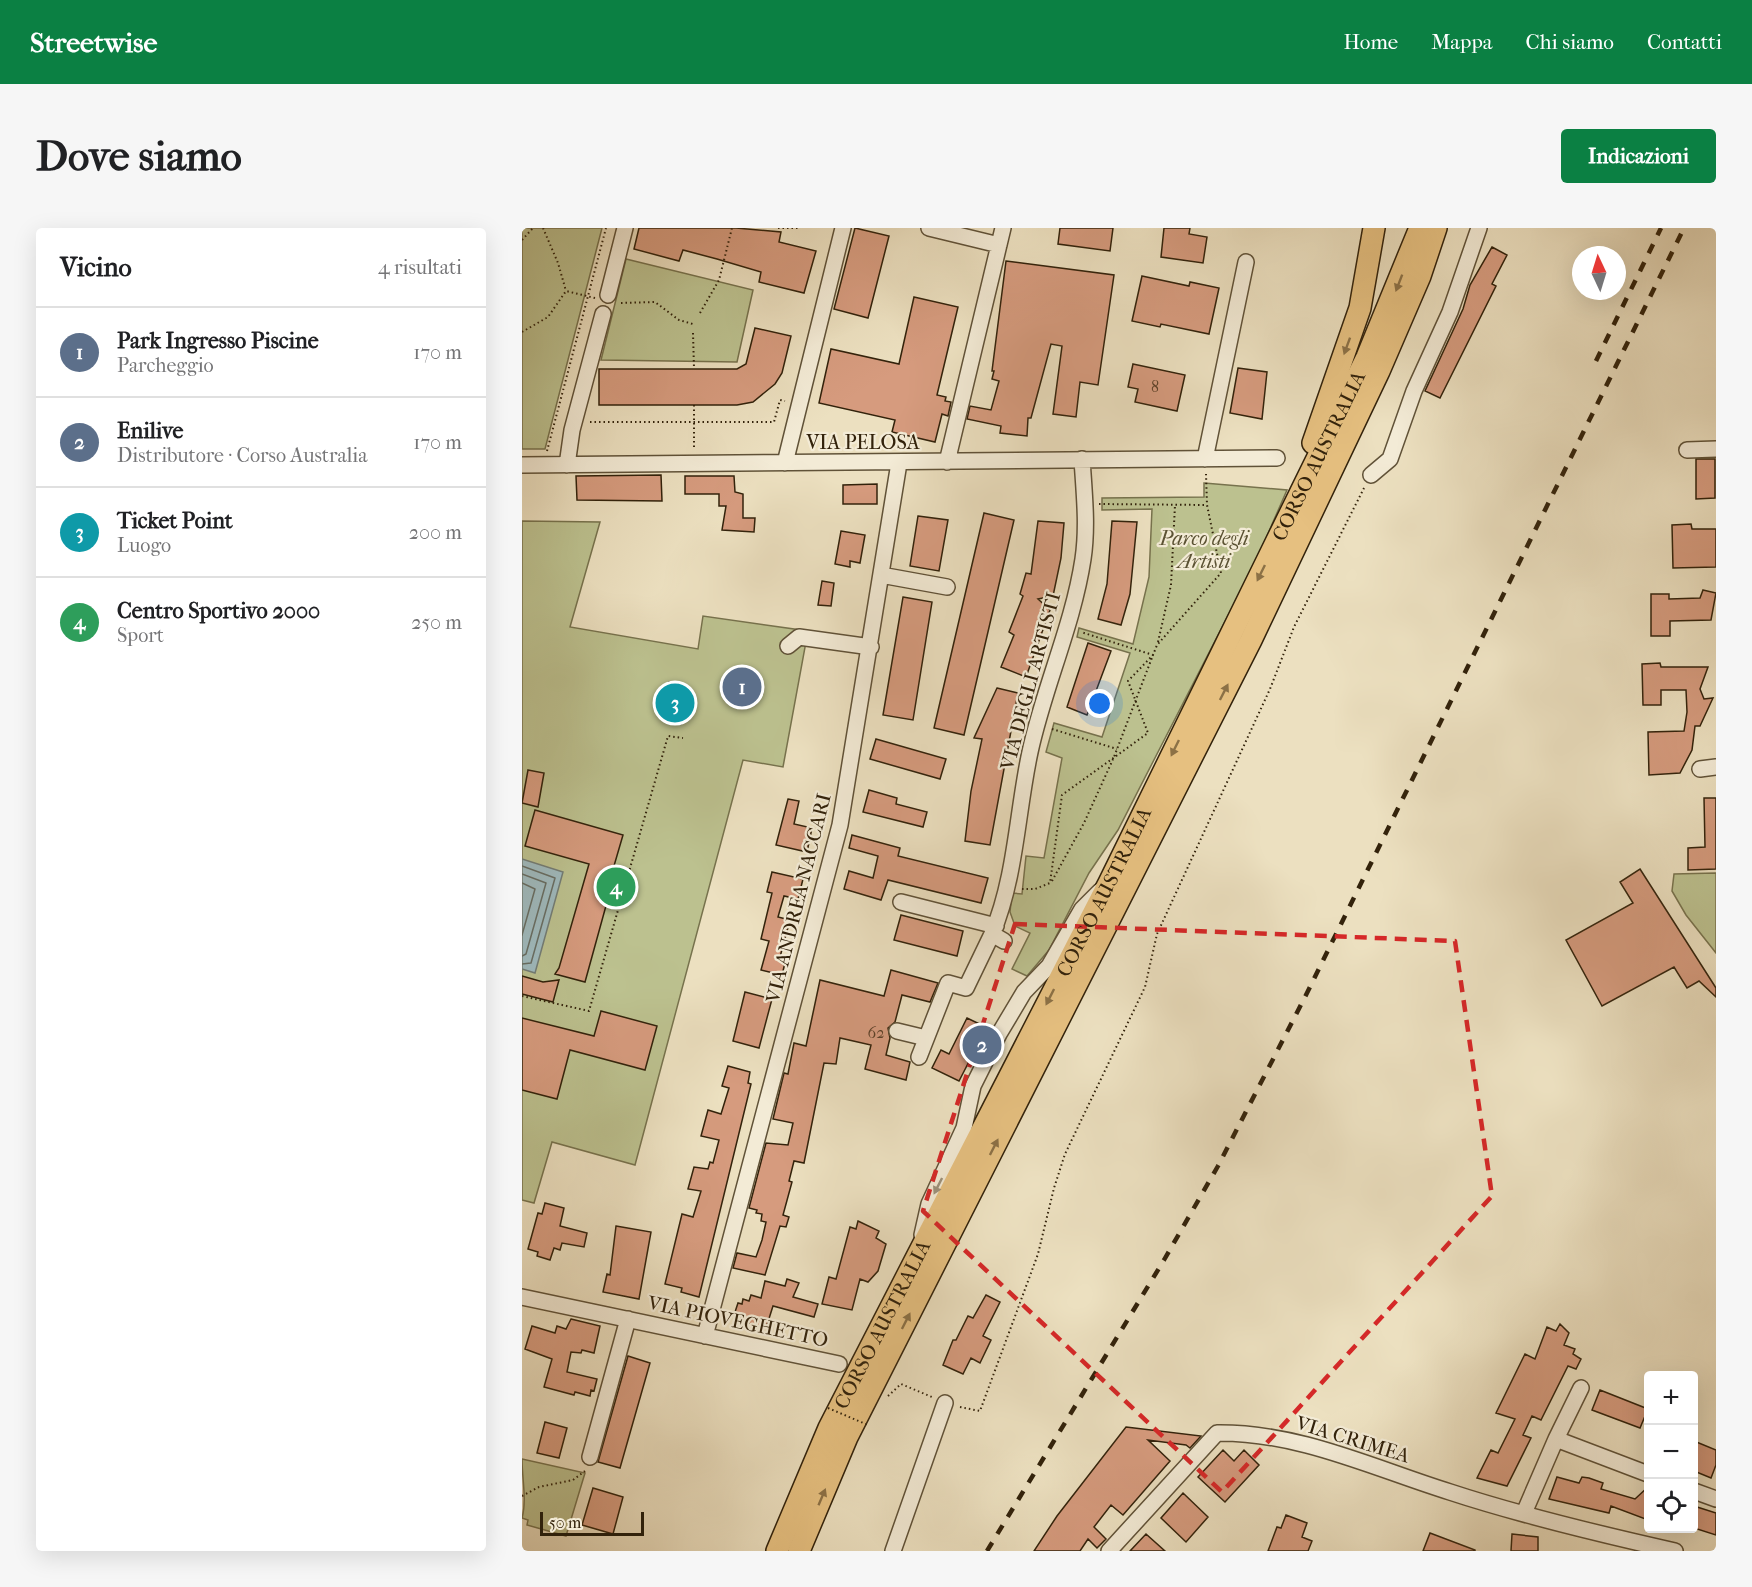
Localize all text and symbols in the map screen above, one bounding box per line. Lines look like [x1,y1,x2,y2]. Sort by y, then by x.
text: Streetwise [30,26,157,59]
text: Home [1344,30,1398,54]
text: Mappa [1431,30,1493,54]
text: Chi siamo [1526,30,1614,54]
text: Contatti [1647,30,1722,54]
button: Indicazioni [1561,129,1716,183]
text: Dove siamo [36,132,242,181]
north arrow [1572,246,1626,300]
text: Vicino [60,252,132,283]
text: 4 risultati [378,256,462,279]
one-way arrow [1394,274,1403,292]
text: Park Ingresso Piscine [117,328,319,354]
one-way arrow [1342,337,1351,355]
text: 1 [76,341,83,364]
text: 170 m [413,341,462,364]
text: Parcheggio [117,354,214,377]
street label: CORSO AUSTRALIA [1268,366,1371,545]
house number: 8 [1151,377,1159,396]
text: Enilive [117,418,183,444]
text: 2 [74,431,85,454]
text: 170 m [413,431,462,454]
street label: VIA PELOSA [805,431,921,454]
text: Distributore · Corso Australia [117,444,367,467]
text: Ticket Point [117,508,233,534]
text: 3 [75,521,84,544]
text: 200 m [409,521,462,544]
park label: Parco degli Artisti [1159,527,1250,573]
text: Luogo [117,534,171,557]
one-way arrow [1257,564,1266,581]
street label: VIA DEGLI ARTISTI [995,589,1065,774]
text: Centro Sportivo 2000 [117,598,320,624]
text: 4 [74,611,85,634]
text: 250 m [411,611,462,634]
text: Sport [117,624,164,647]
pin: 1 [722,664,762,710]
pin: 3 [656,680,694,726]
one-way arrow [1219,684,1229,701]
your location [1085,689,1114,718]
one-way arrow [1171,739,1180,756]
street label: VIA ANDREA NACCARI [761,791,836,1006]
street label: CORSO AUSTRALIA [1052,803,1157,980]
pin: 4 [596,864,635,910]
one-way arrow [1045,989,1055,1006]
pin: 2 [962,1022,1002,1068]
house number: 62 [868,1023,884,1042]
one-way arrow [989,1139,998,1156]
one-way arrow [934,1177,943,1194]
street label: CORSO AUSTRALIA [830,1236,936,1413]
street label: VIA PIOVEGHETTO [645,1291,830,1352]
one-way arrow [901,1313,911,1330]
map controls [1644,1371,1698,1533]
button: + [1644,1371,1698,1425]
street label: VIA CRIMEA [1292,1411,1413,1468]
button: − [1644,1425,1698,1479]
button: locate [1644,1479,1698,1533]
one-way arrow [817,1488,827,1506]
scale bar [540,1509,644,1536]
text: 50 m [549,1513,581,1532]

